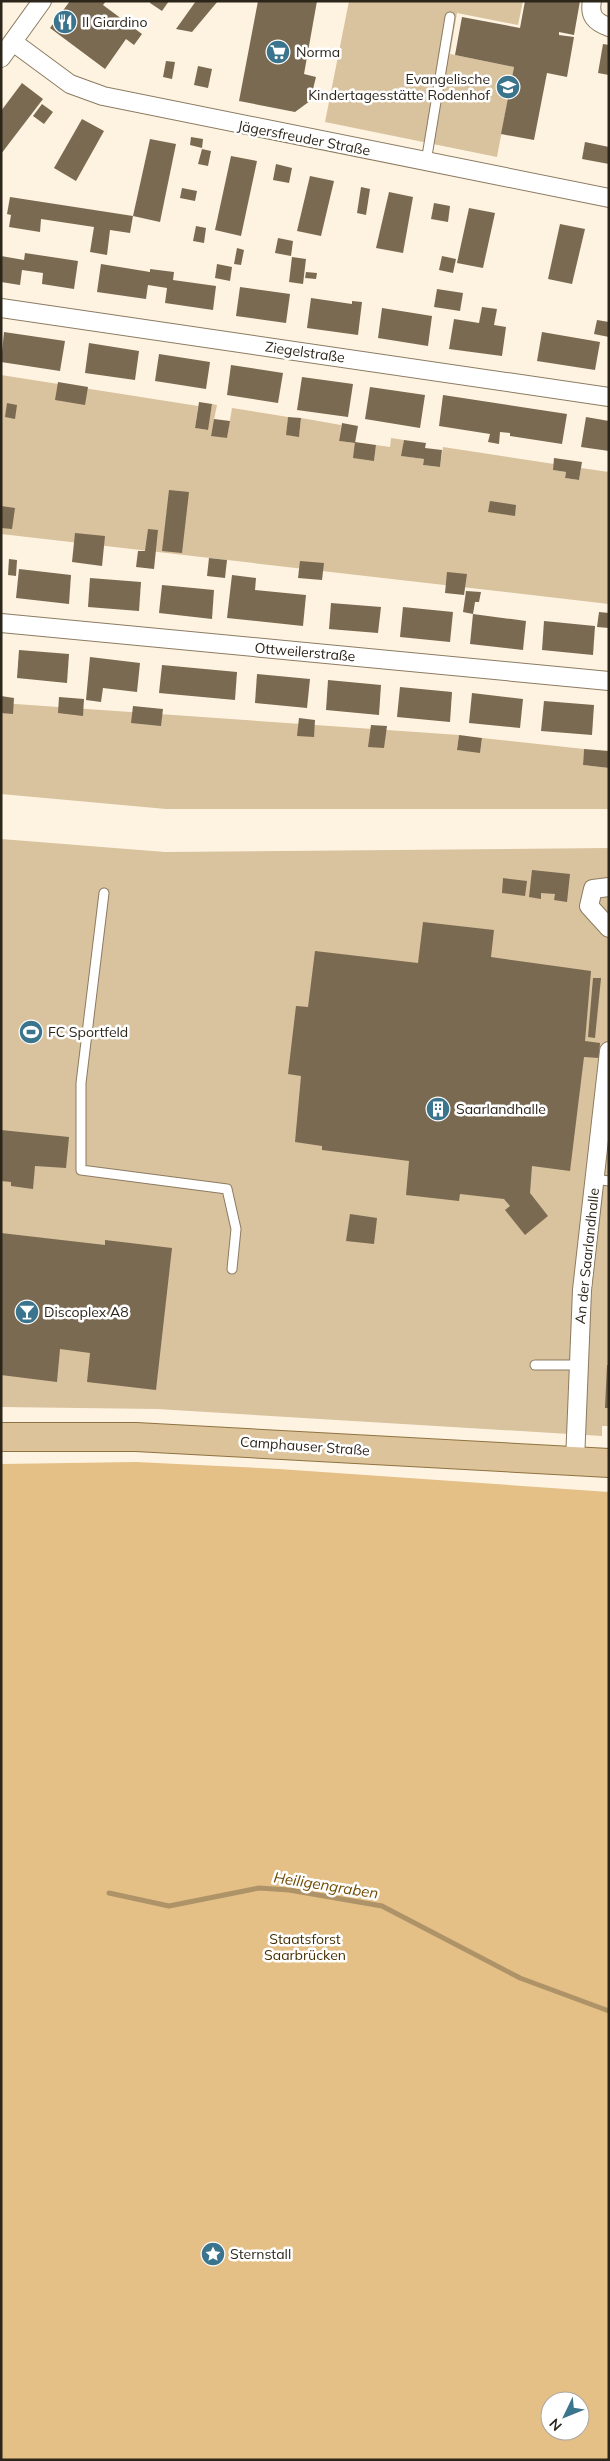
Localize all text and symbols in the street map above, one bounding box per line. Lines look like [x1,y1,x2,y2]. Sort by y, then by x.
restaurant icon: Il Giardino [52,9,78,35]
place label: Il Giardino [82,13,148,31]
supermarket icon: Norma [265,39,291,65]
place label: Norma [296,43,340,61]
place label: Evangelische Kindertagesstätte Rodenhof [308,70,490,104]
school or university icon: Evangelische Kindertagesstätte Rodenhof [495,74,521,100]
street label: Jägersfreuder Straße [236,116,372,160]
street label: Ziegelstraße [264,337,346,367]
street label: Ottweilerstraße [254,639,356,665]
sports icon: FC Sportfeld [18,1019,44,1045]
place label: FC Sportfeld [48,1023,128,1041]
building icon: Saarlandhalle [425,1096,451,1122]
place label: Saarlandhalle [456,1100,546,1118]
street label: An der Saarlandhalle [571,1187,603,1325]
bar icon: Discoplex A8 [14,1299,40,1325]
place label: Discoplex A8 [44,1303,129,1321]
street label: Camphauser Straße [240,1432,370,1460]
water label: Heiligengraben [272,1867,380,1903]
park label: Staatsforst Saarbrücken [264,1930,346,1964]
place icon: Sternstall [200,2241,226,2267]
place label: Sternstall [230,2245,291,2263]
north arrow [540,2391,590,2441]
text: N [545,2415,566,2435]

